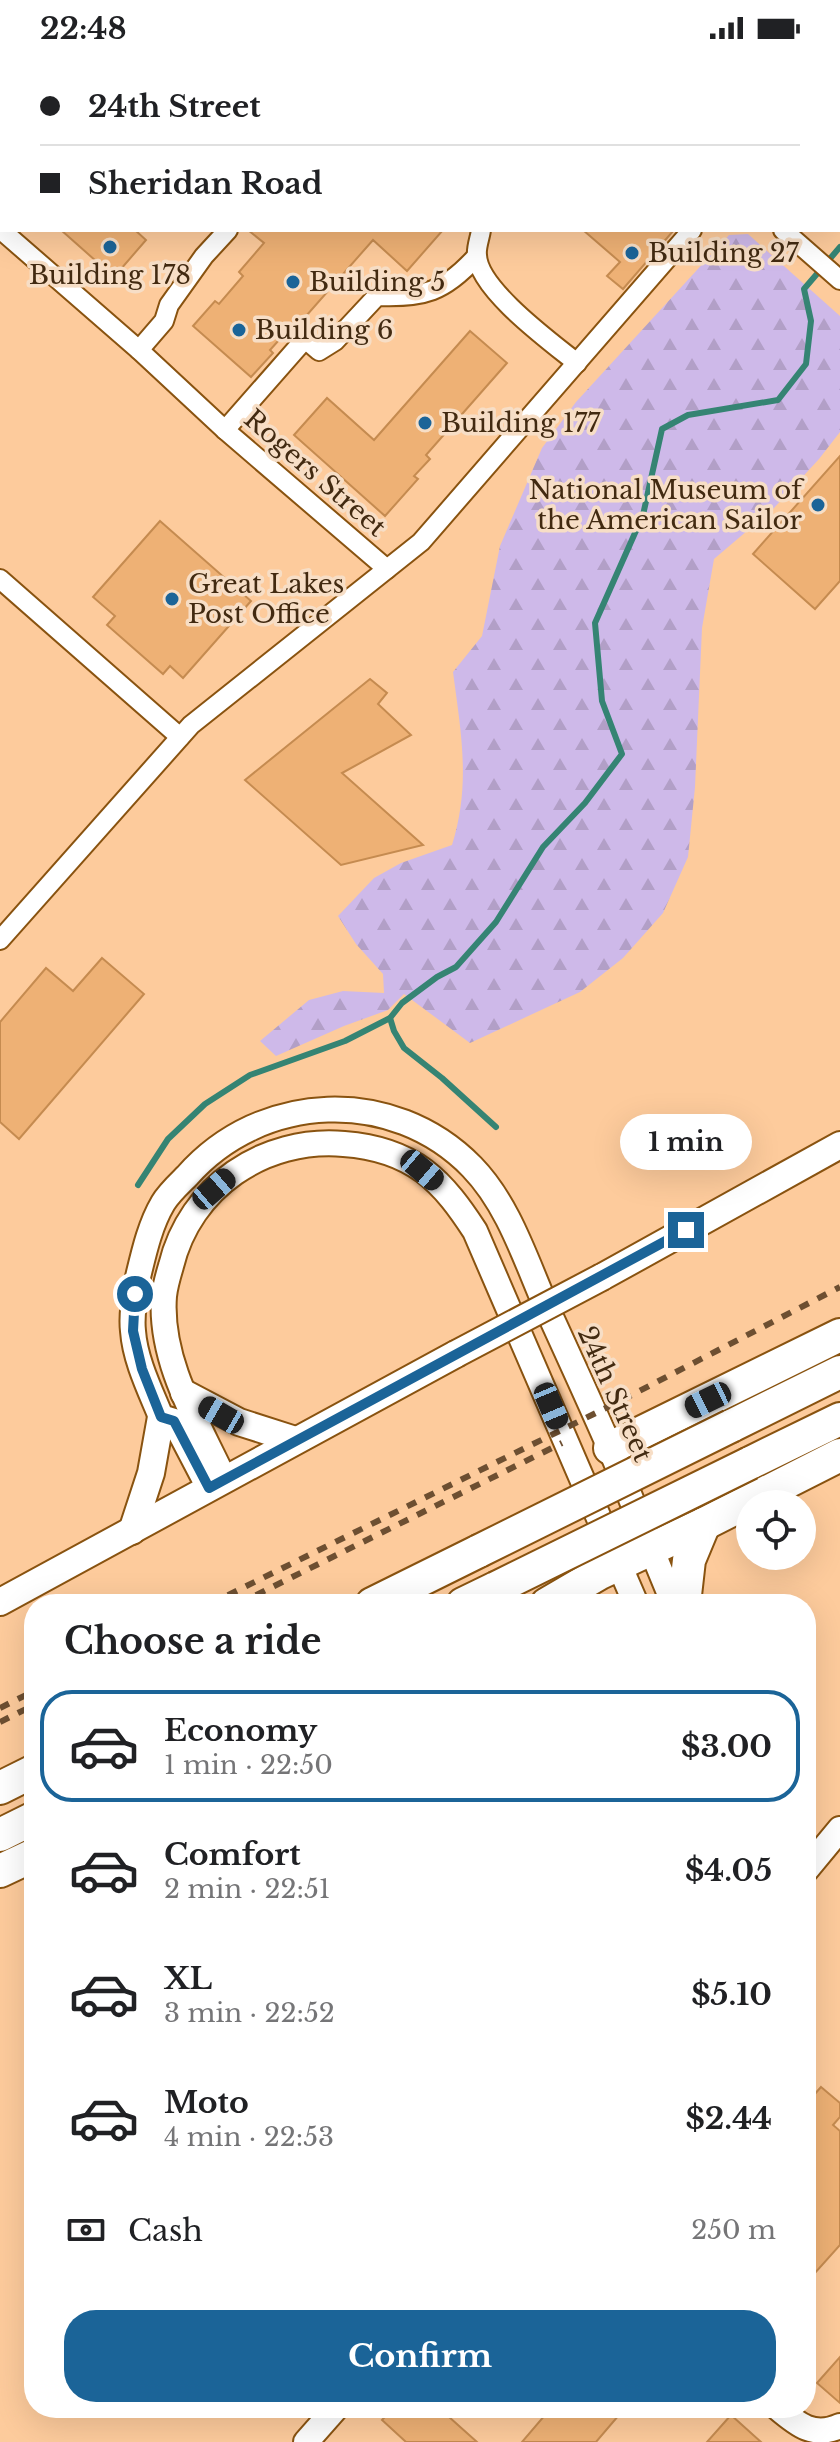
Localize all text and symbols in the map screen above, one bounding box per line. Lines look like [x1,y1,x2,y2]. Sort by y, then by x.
text: 22:48 [40,10,127,47]
text: 24th Street [88,88,261,125]
text: Sheridan Road [88,165,322,202]
place label: Building 27 [648,237,800,269]
marker: Building 178 [101,238,119,256]
marker: Building 27 [623,244,641,262]
place label: Building 178 [29,259,191,291]
place label: Building 5 [309,266,445,298]
marker: Building 5 [284,273,302,291]
place label: Building 6 [255,314,393,346]
marker: Building 6 [230,321,248,339]
street label: Rogers Street [238,403,393,543]
place label: Building 177 [441,407,601,439]
marker: Building 177 [416,414,434,432]
place label: National Museum of the American Sailor [529,474,805,536]
marker: National Museum of the American Sailor [809,496,827,514]
place label: Great Lakes Post Office [188,568,344,630]
marker: Great Lakes Post Office [163,590,181,608]
callout: 1 min [620,1114,752,1170]
text: 1 min [648,1126,724,1158]
car [396,1145,448,1195]
car [188,1164,240,1214]
route end [668,1212,704,1248]
route start [117,1276,153,1312]
street label: 24th Street [571,1321,659,1467]
car [531,1379,571,1433]
car [681,1379,735,1421]
car [194,1393,248,1437]
map controls [736,1490,816,1570]
button: locate [736,1490,816,1570]
text: Choose a ride [64,1619,321,1664]
icon: car [68,1710,140,1782]
text: Economy [164,1712,317,1749]
text: $3.00 [681,1728,772,1765]
text: 1 min · 22:50 [164,1749,333,1781]
icon: car [68,1834,140,1906]
text: Comfort [164,1836,301,1873]
text: $4.05 [685,1852,772,1889]
text: 2 min · 22:51 [164,1873,330,1905]
icon: car [68,1958,140,2030]
text: XL [164,1960,212,1997]
text: $5.10 [691,1976,772,2013]
text: 3 min · 22:52 [164,1997,335,2029]
icon: car [68,2082,140,2154]
text: Moto [164,2084,249,2121]
text: $2.44 [686,2100,772,2137]
text: 4 min · 22:53 [164,2121,334,2153]
icon: cash [64,2208,108,2252]
text: Cash [128,2212,203,2249]
text: 250 m [691,2214,776,2246]
button: Confirm [64,2310,776,2402]

